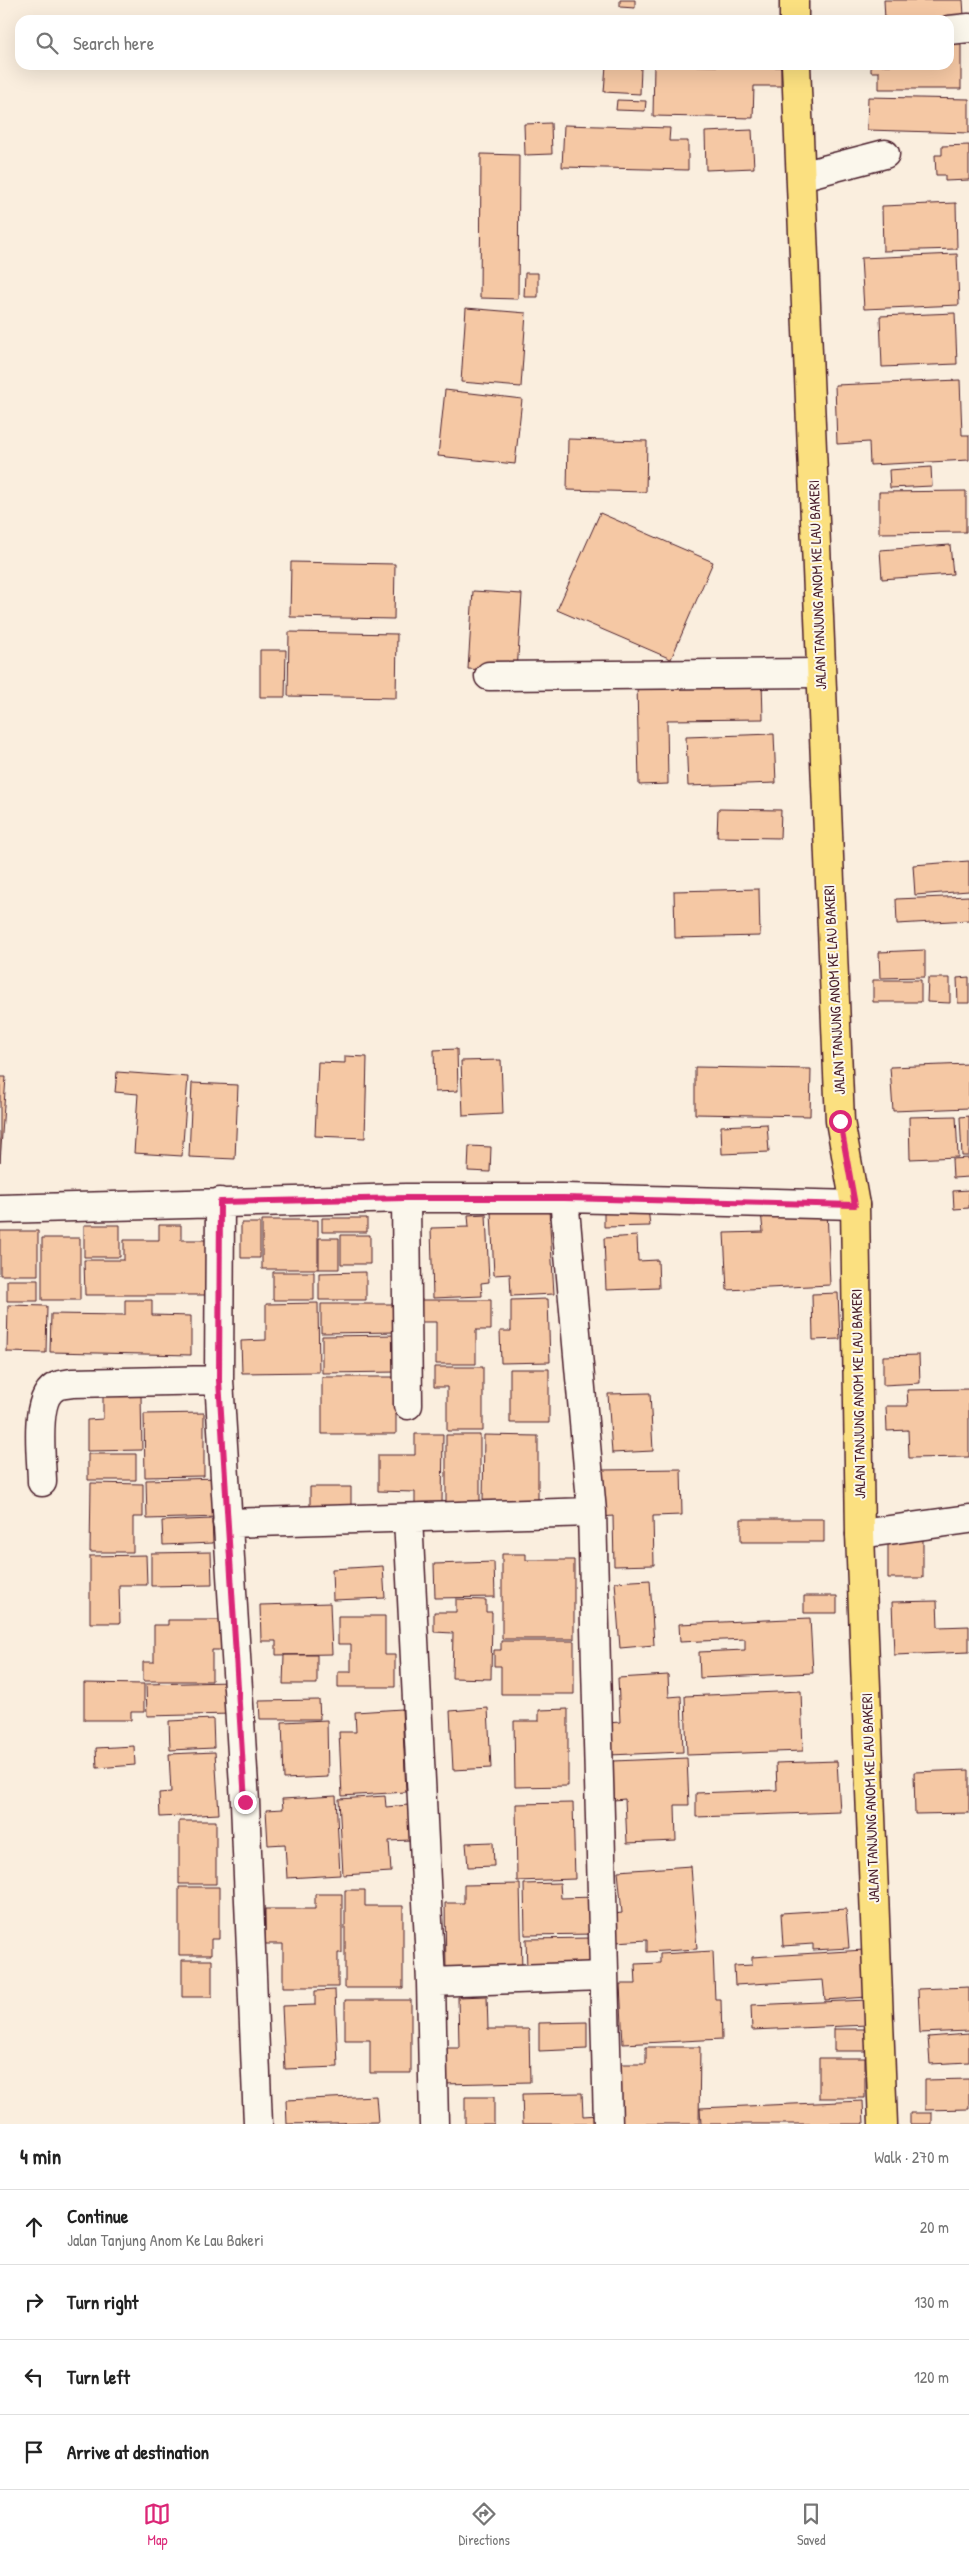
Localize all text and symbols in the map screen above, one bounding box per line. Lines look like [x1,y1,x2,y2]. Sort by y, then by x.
search box [15,15,954,70]
icon: search [33,29,61,57]
text: Search here [73,30,154,56]
street label: JALAN TANJUNG ANOM KE LAU BAKERI [803,480,831,690]
street label: JALAN TANJUNG ANOM KE LAU BAKERI [818,884,850,1096]
route start [829,1110,852,1133]
street label: JALAN TANJUNG ANOM KE LAU BAKERI [846,1289,870,1499]
street label: JALAN TANJUNG ANOM KE LAU BAKERI [856,1693,884,1903]
route end [234,1791,257,1814]
text: 4 min [20,2142,61,2171]
text: Walk · 270 m [874,2146,949,2168]
text: Continue [67,2203,128,2229]
icon: ahead [20,2213,48,2241]
text: 20 m [920,2216,949,2238]
text: Jalan Tanjung Anom Ke Lau Bakeri [67,2229,264,2251]
icon: right [20,2288,48,2316]
text: Turn right [67,2289,138,2315]
text: 130 m [914,2291,949,2313]
icon: left [20,2363,48,2391]
text: Turn left [67,2364,130,2390]
text: 120 m [914,2366,949,2388]
icon: arrive [20,2438,48,2466]
text: Arrive at destination [67,2439,209,2465]
tab: Map [143,2500,171,2549]
tab: Directions [458,2500,510,2549]
tab: Saved [797,2500,826,2549]

